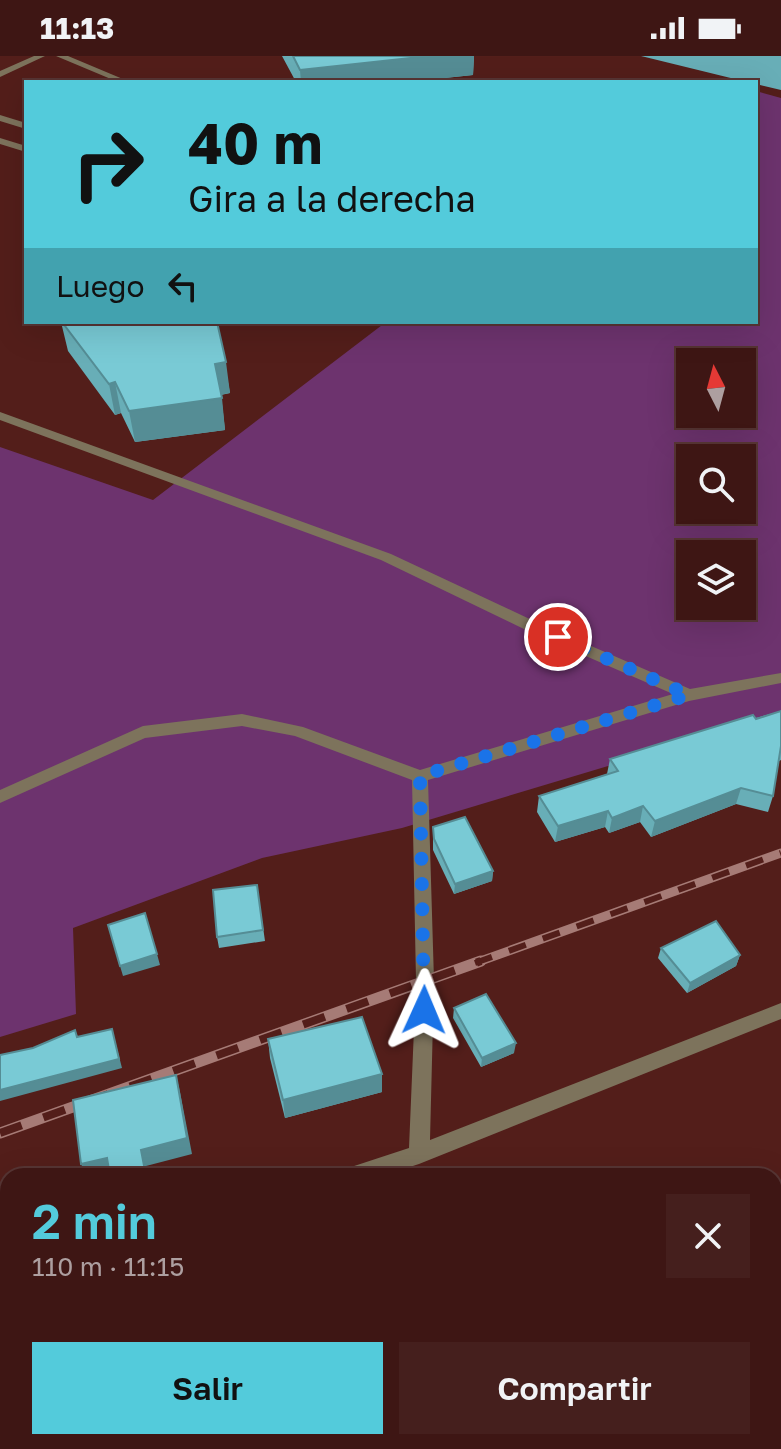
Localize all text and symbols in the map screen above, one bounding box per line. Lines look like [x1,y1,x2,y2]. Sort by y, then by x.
text: 11:13 [40,10,114,46]
text: 40 m [188,109,322,176]
icon: right [56,112,160,216]
text: Gira a la derecha [188,177,476,220]
icon: left [161,264,205,308]
text: Luego [56,268,145,304]
north arrow [676,348,756,428]
map controls [676,348,756,620]
button: search [676,444,756,524]
button: layers [676,540,756,620]
pin [524,603,592,671]
icon: arrive [536,615,580,659]
position arrow [382,968,466,1052]
text: 2 min [32,1192,157,1250]
button: close [666,1194,750,1278]
text: 110 m · 11:15 [32,1251,184,1282]
button: Salir [32,1342,383,1434]
button: Compartir [399,1342,750,1434]

